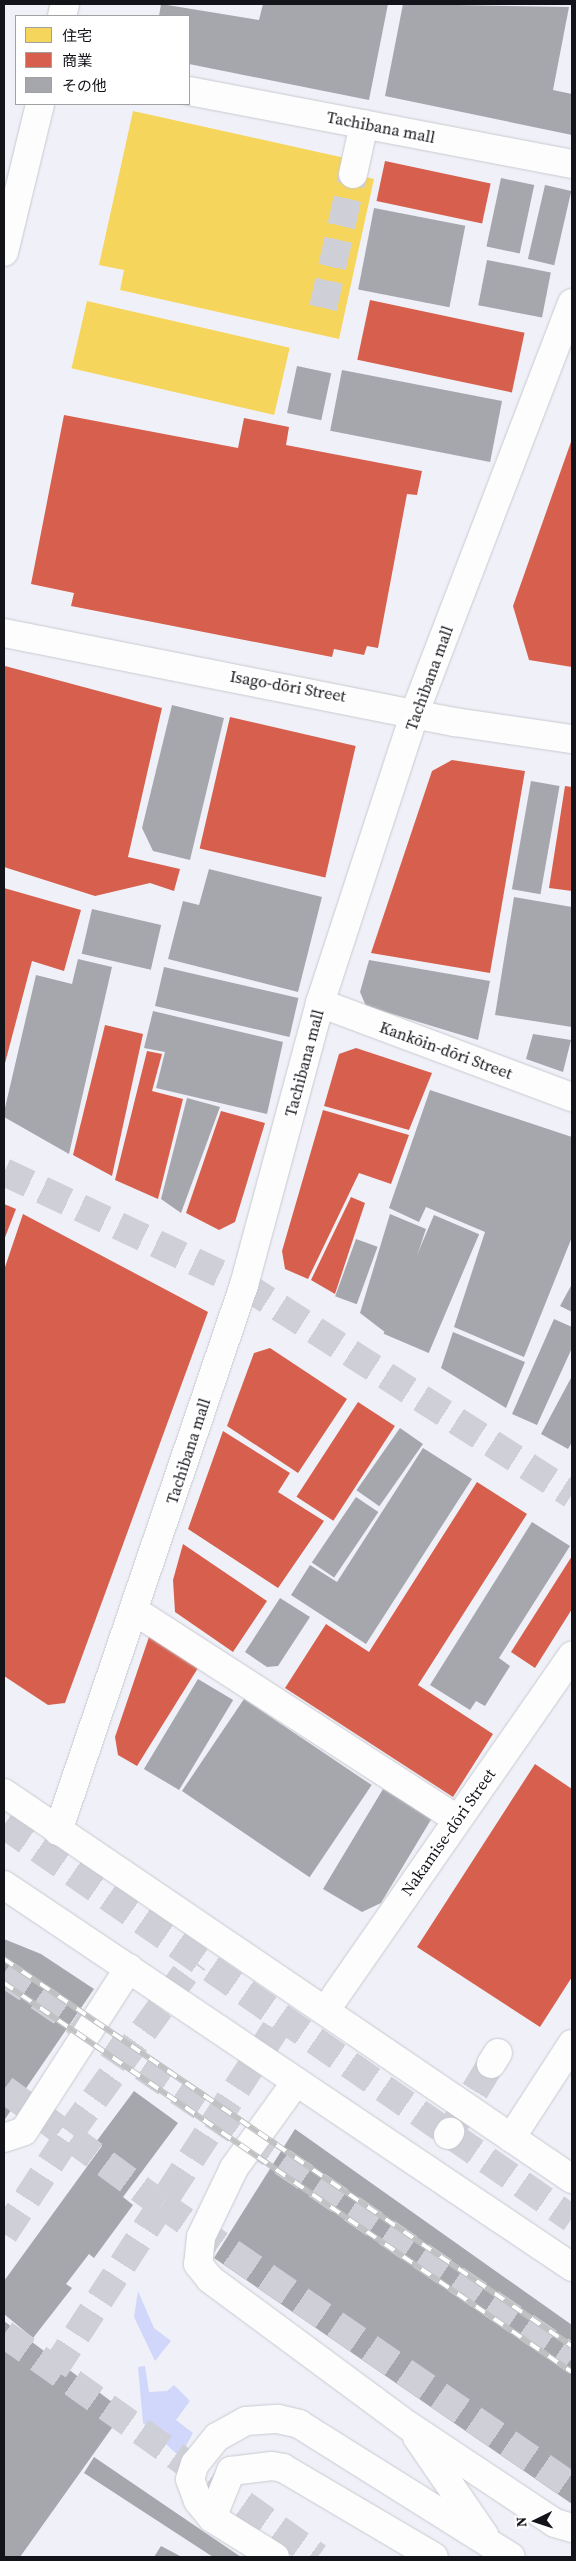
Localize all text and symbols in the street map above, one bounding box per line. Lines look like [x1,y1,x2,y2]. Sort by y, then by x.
legend [15,15,190,105]
text: 住宅 [62,25,92,46]
text: 商業 [62,50,92,71]
text: その他 [62,75,107,96]
street label: Tachibana mall [325,107,437,147]
street label: Tachibana mall [401,623,457,733]
street label: Isago-dōri Street [229,666,347,706]
street label: Tachibana mall [280,1007,328,1119]
street label: Kankōin-dōri Street [377,1017,515,1083]
street label: Tachibana mall [162,1396,214,1506]
street label: Nakamise-dōri Street [397,1765,499,1899]
north arrow [511,2496,561,2546]
text: N [511,2516,531,2528]

